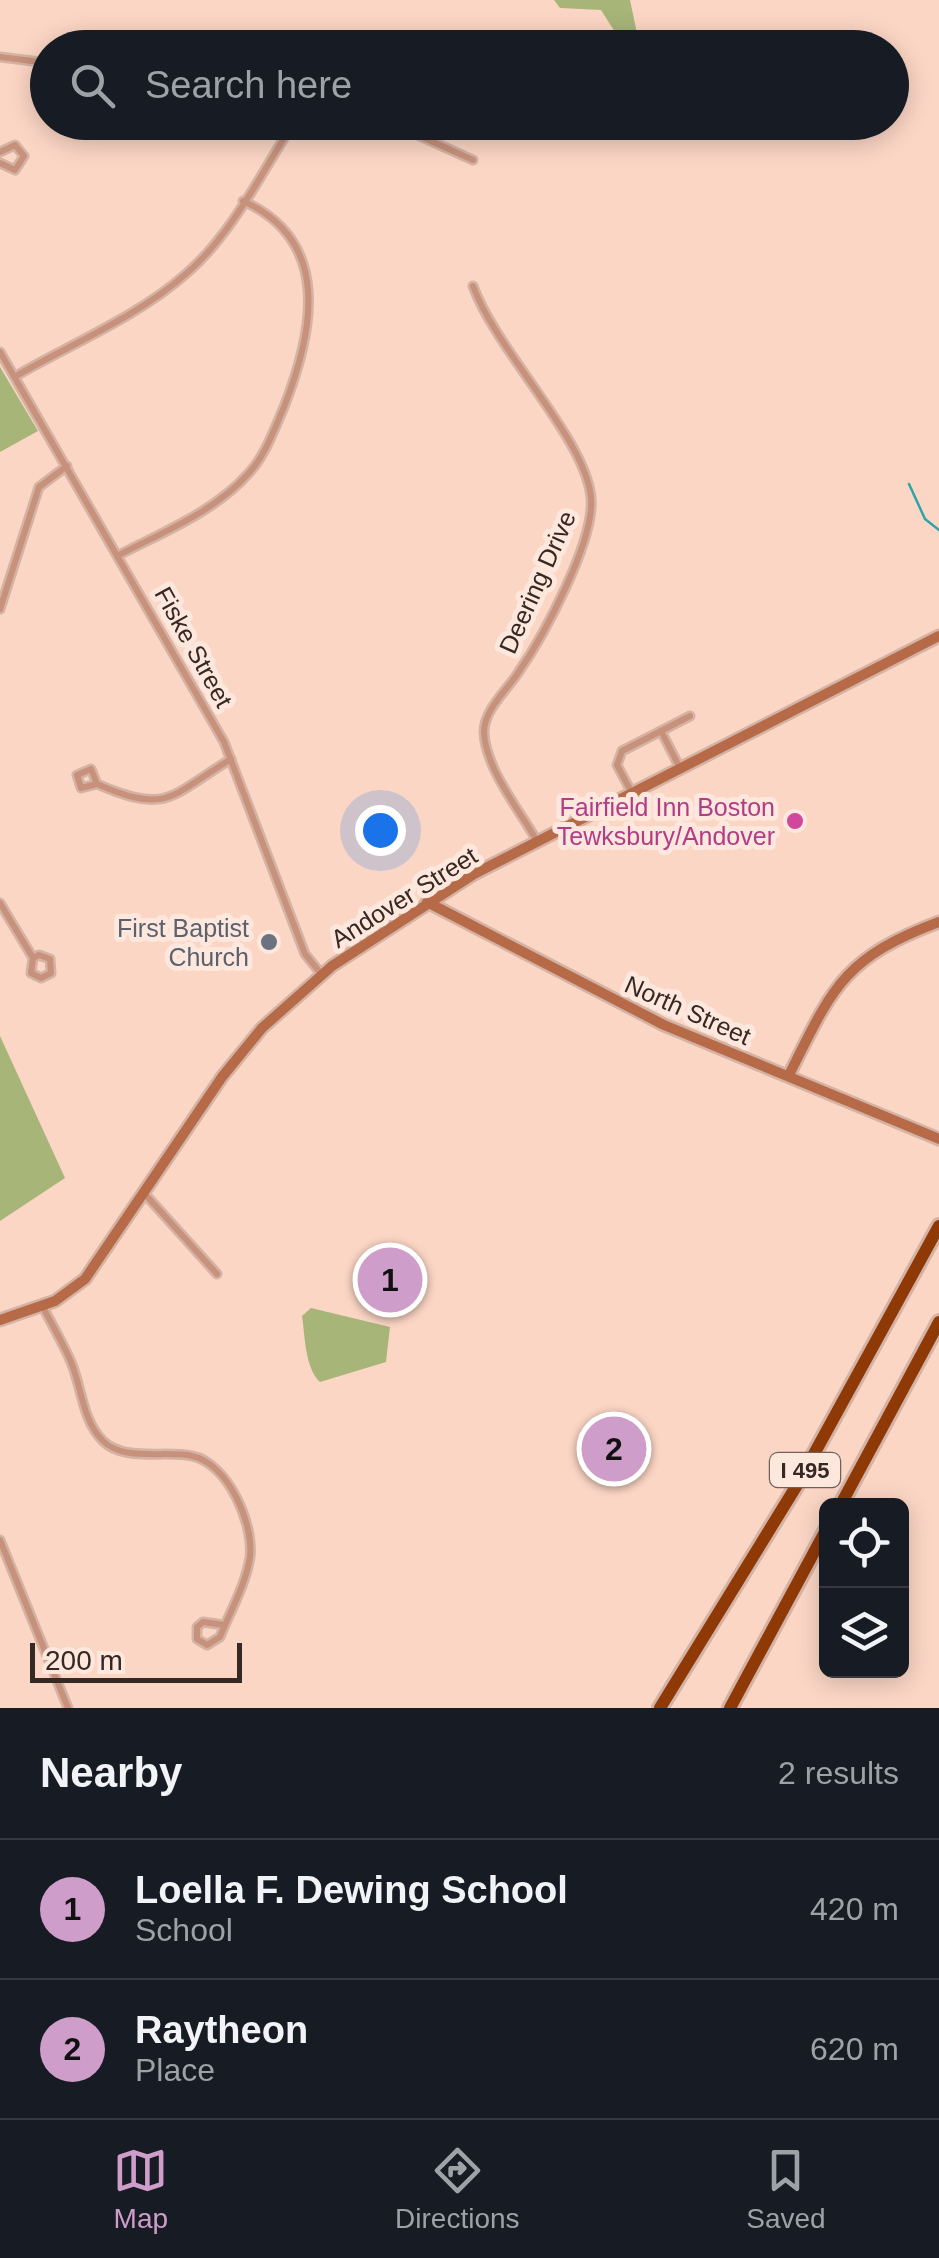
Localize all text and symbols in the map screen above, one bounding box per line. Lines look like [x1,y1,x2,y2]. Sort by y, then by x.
search box [30,30,909,140]
icon: search [65,58,120,113]
text: Search here [145,64,352,106]
street label: Deering Drive [493,506,581,658]
street label: Fiske Street [149,582,239,712]
place label: Fairfield Inn Boston Tewksbury/Andover [557,793,775,850]
your location [355,805,406,856]
marker: Fairfield Inn Boston Tewksbury/Andover [784,810,806,832]
street label: Andover Street [326,841,482,953]
place label: First Baptist Church [117,914,249,971]
marker: First Baptist Church [258,931,280,953]
street label: North Street [621,970,755,1050]
pin: 1 [358,1242,422,1318]
pin: 2 [582,1412,646,1486]
road number: I 495 [770,1453,840,1487]
map controls [819,1498,909,1678]
button: locate [819,1498,909,1588]
button: layers [819,1588,909,1678]
scale bar [30,1638,242,1682]
text: 200 m [45,1645,123,1676]
text: Nearby [40,1749,182,1796]
text: 2 results [778,1755,899,1791]
text: Loella F. Dewing School [135,1869,568,1911]
text: 1 [64,1891,81,1927]
text: 420 m [810,1891,899,1927]
text: School [135,1912,233,1948]
text: Raytheon [135,2009,308,2051]
text: 2 [64,2031,81,2067]
text: 620 m [810,2031,899,2067]
text: Place [135,2052,215,2088]
tab: Map [113,2143,168,2235]
tab: Directions [395,2143,520,2235]
tab: Saved [746,2143,826,2235]

